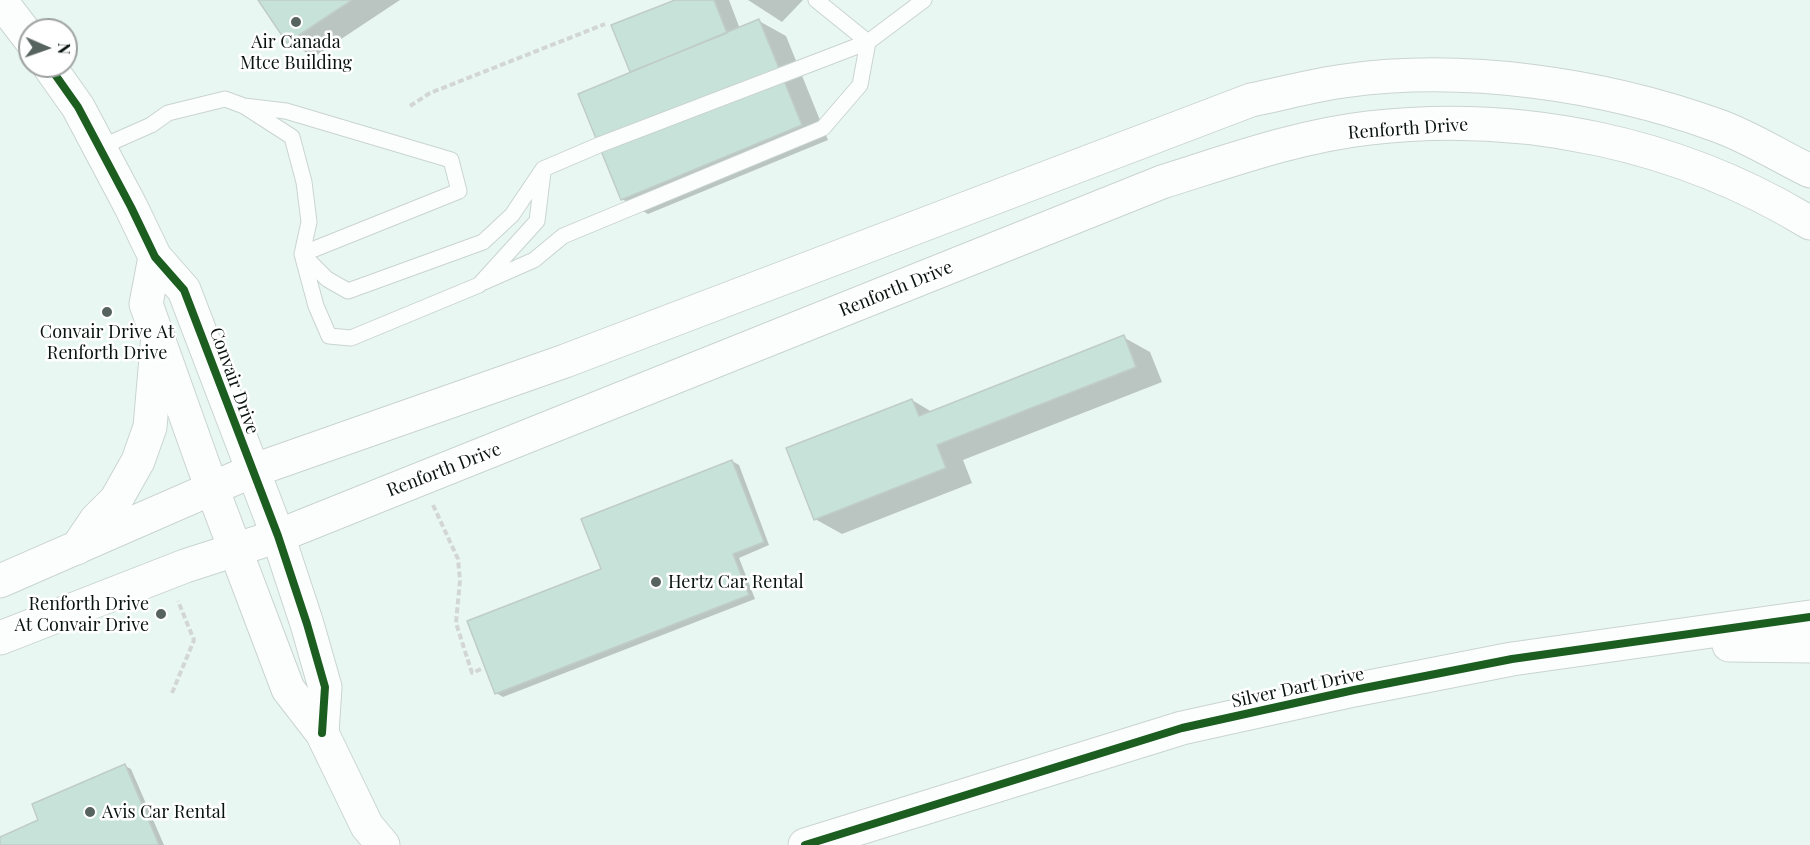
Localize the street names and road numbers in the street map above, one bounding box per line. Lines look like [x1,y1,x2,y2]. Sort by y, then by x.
street label: Renforth Drive [1347,114,1469,144]
street label: Renforth Drive [836,256,956,322]
street label: Convair Drive [205,325,263,437]
street label: Renforth Drive [384,438,504,502]
street label: Silver Dart Drive [1230,663,1366,713]

